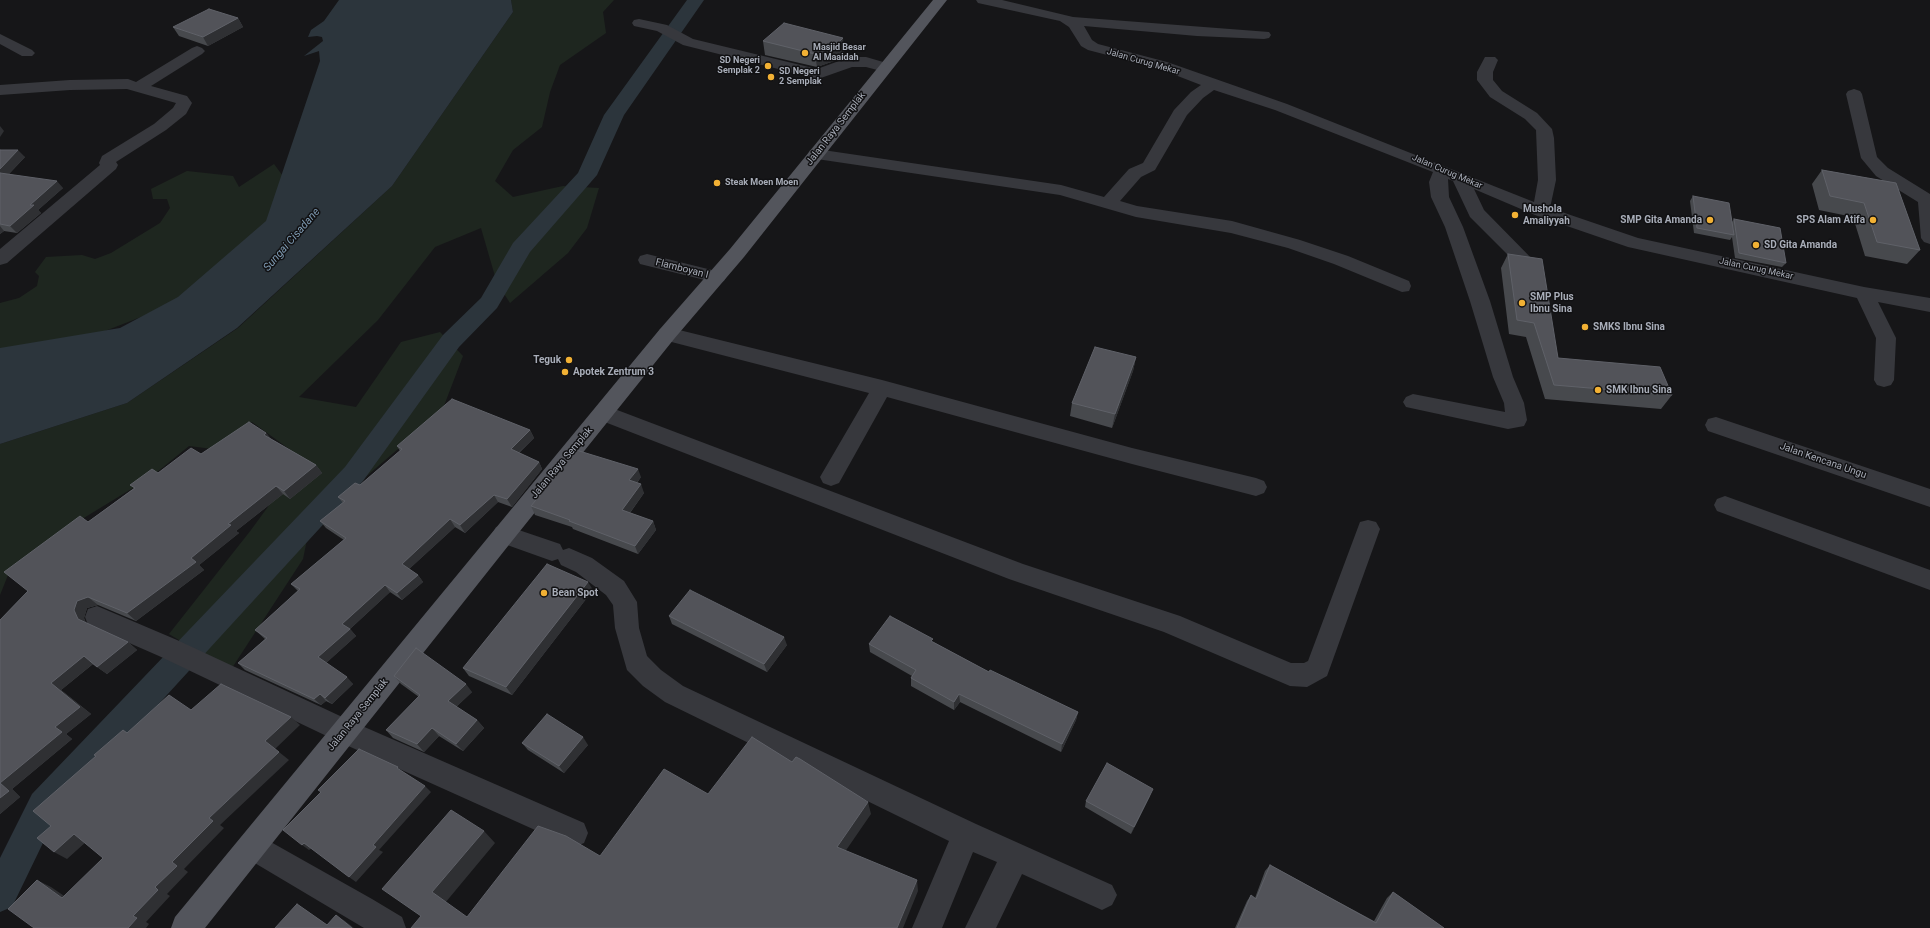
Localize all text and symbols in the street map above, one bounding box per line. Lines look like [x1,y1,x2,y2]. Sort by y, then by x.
place label: Masjid Besar Al Maaidah [813,43,866,64]
street label: Jalan Curug Mekar [1105,46,1181,78]
marker: Masjid Besar Al Maaidah [800,48,810,58]
place label: SD Negeri Semplak 2 [717,56,760,77]
marker: SD Negeri Semplak 2 [763,61,773,71]
place label: SD Negeri 2 Semplak [779,67,822,88]
marker: SD Negeri 2 Semplak [766,72,776,82]
street label: Jalan Raya Semplak [804,90,868,168]
street label: Jalan Curug Mekar [1410,152,1484,192]
marker: Steak Moen Moen [712,178,722,188]
place label: Steak Moen Moen [725,178,798,188]
place label: Mushola Amaliyyah [1523,203,1570,226]
water label: Sungai Cisadane [261,206,323,274]
marker: Mushola Amaliyyah [1510,210,1520,220]
place label: SMP Gita Amanda [1620,214,1702,226]
place label: SPS Alam Atifa [1796,214,1865,226]
marker: SMP Gita Amanda [1705,215,1715,225]
marker: SPS Alam Atifa [1868,215,1878,225]
place label: SD Gita Amanda [1764,239,1837,251]
marker: SD Gita Amanda [1751,240,1761,250]
street label: Jalan Curug Mekar [1718,256,1794,282]
street label: Flamboyan I [654,257,710,281]
place label: SMP Plus Ibnu Sina [1530,291,1574,314]
marker: SMP Plus Ibnu Sina [1517,298,1527,308]
place label: SMKS Ibnu Sina [1593,321,1665,333]
marker: SMKS Ibnu Sina [1580,322,1590,332]
place label: Teguk [533,354,561,366]
marker: Teguk [564,355,574,365]
place label: Apotek Zentrum 3 [573,366,654,378]
marker: Apotek Zentrum 3 [560,367,570,377]
place label: SMK Ibnu Sina [1606,384,1672,396]
marker: SMK Ibnu Sina [1593,385,1603,395]
street label: Jalan Raya Semplak [529,425,595,501]
street label: Jalan Kencana Ungu [1778,441,1868,481]
place label: Bean Spot [552,587,598,599]
marker: Bean Spot [539,588,549,598]
street label: Jalan Raya Semplak [325,676,391,754]

